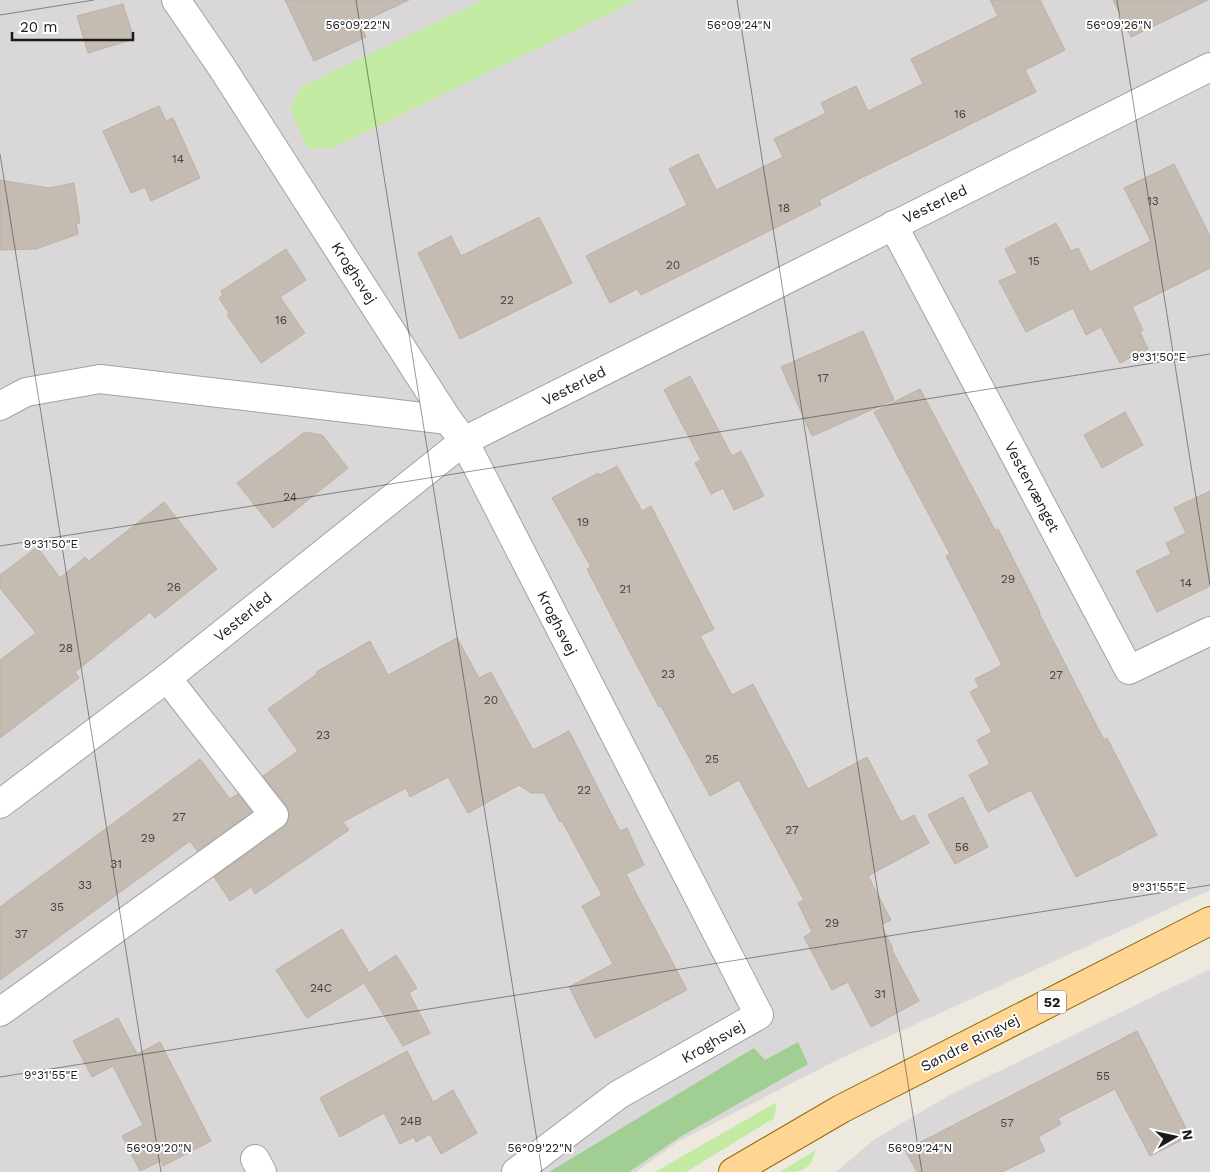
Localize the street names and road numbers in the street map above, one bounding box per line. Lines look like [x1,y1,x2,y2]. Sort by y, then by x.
street label: Vesterled [900,181,970,227]
street label: Kroghsvej [327,239,381,307]
street label: Vesterled [539,362,609,410]
street label: Vestervænget [1001,439,1064,536]
street label: Vesterled [210,588,276,646]
street label: Kroghsvej [533,588,581,658]
road number: 52 [1038,990,1066,1014]
street label: Søndre Ringvej [918,1010,1022,1076]
street label: Kroghsvej [678,1017,748,1067]

